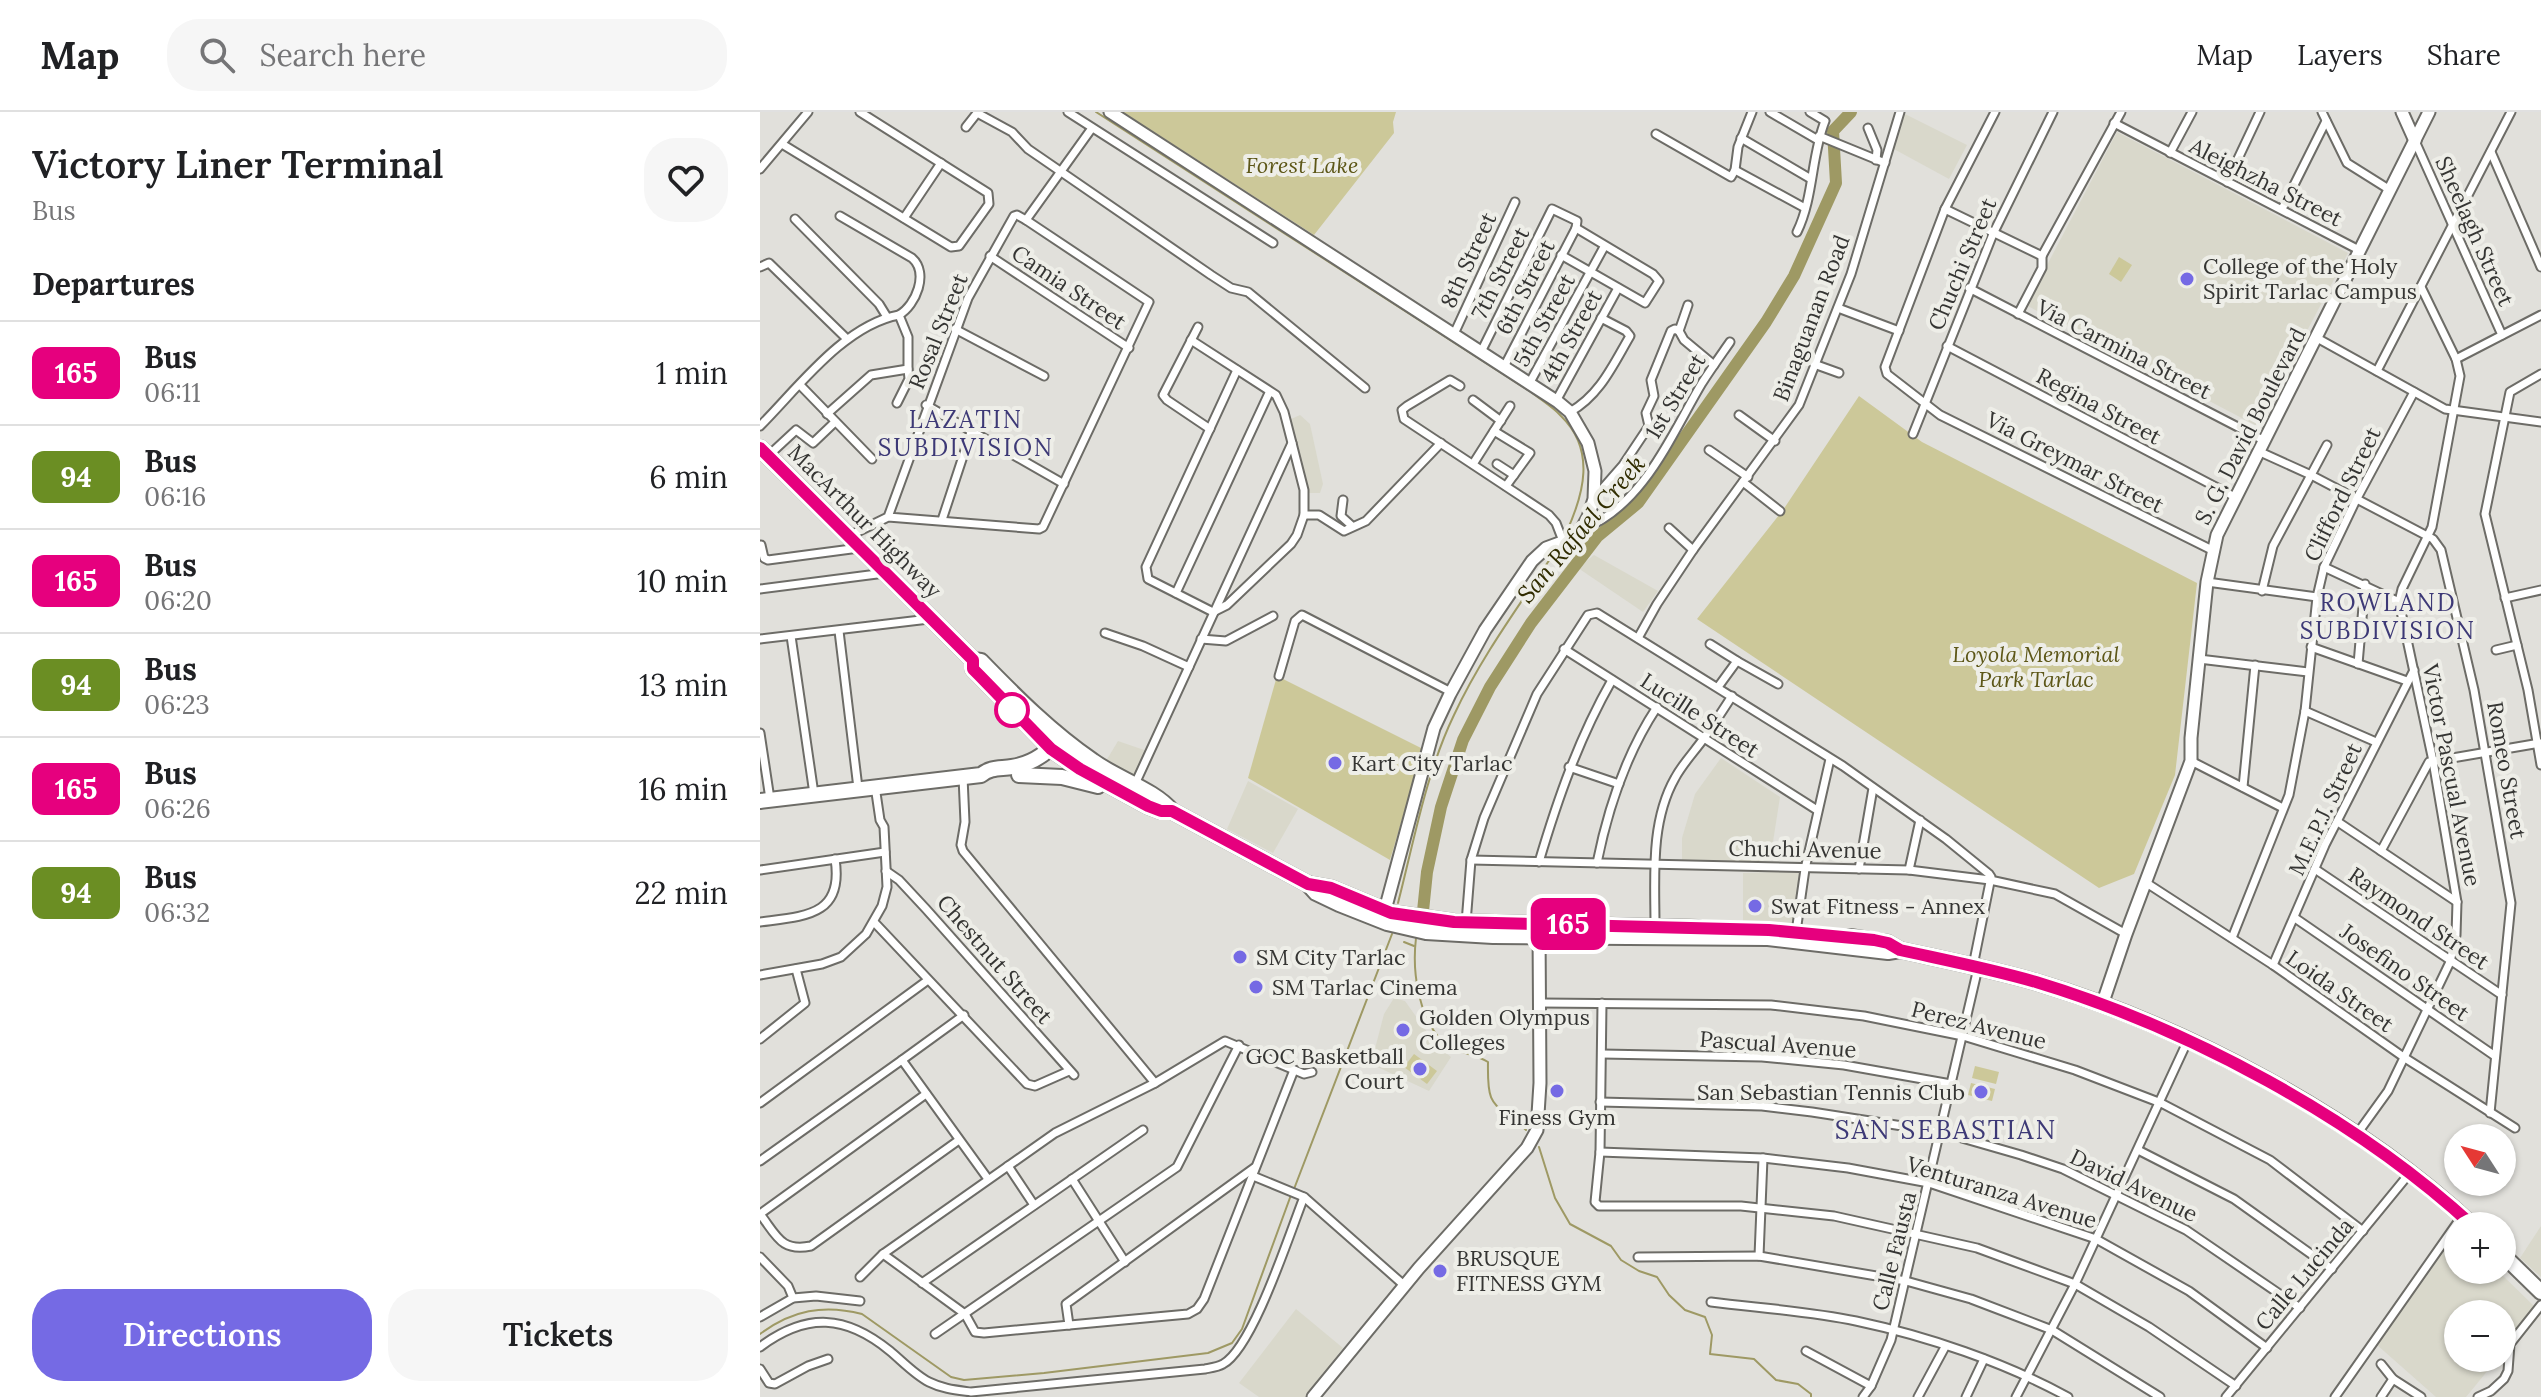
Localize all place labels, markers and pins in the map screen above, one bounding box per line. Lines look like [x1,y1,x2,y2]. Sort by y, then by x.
place label: College of the Holy Spirit Tarlac Campus [2203,252,2417,305]
marker: College of the Holy Spirit Tarlac Campus [2178,270,2196,288]
unlabelled marker [995,693,1029,727]
place label: Kart City Tarlac [1351,749,1513,777]
marker: Kart City Tarlac [1326,754,1344,772]
place label: Swat Fitness - Annex [1771,892,1986,920]
marker: Swat Fitness - Annex [1746,897,1764,915]
place label: SM City Tarlac [1256,943,1406,971]
marker: SM City Tarlac [1231,948,1249,966]
place label: SM Tarlac Cinema [1272,973,1457,1001]
marker: SM Tarlac Cinema [1247,978,1265,996]
place label: Golden Olympus Colleges [1419,1003,1590,1056]
marker: Golden Olympus Colleges [1394,1021,1412,1039]
place label: GOC Basketball Court [1246,1042,1404,1095]
marker: GOC Basketball Court [1411,1060,1429,1078]
place label: San Sebastian Tennis Club [1697,1078,1965,1106]
marker: Finess Gym [1548,1082,1566,1100]
marker: San Sebastian Tennis Club [1972,1083,1990,1101]
place label: Finess Gym [1498,1103,1616,1131]
place label: BRUSQUE FITNESS GYM [1456,1244,1602,1297]
marker: BRUSQUE FITNESS GYM [1431,1262,1449,1280]

